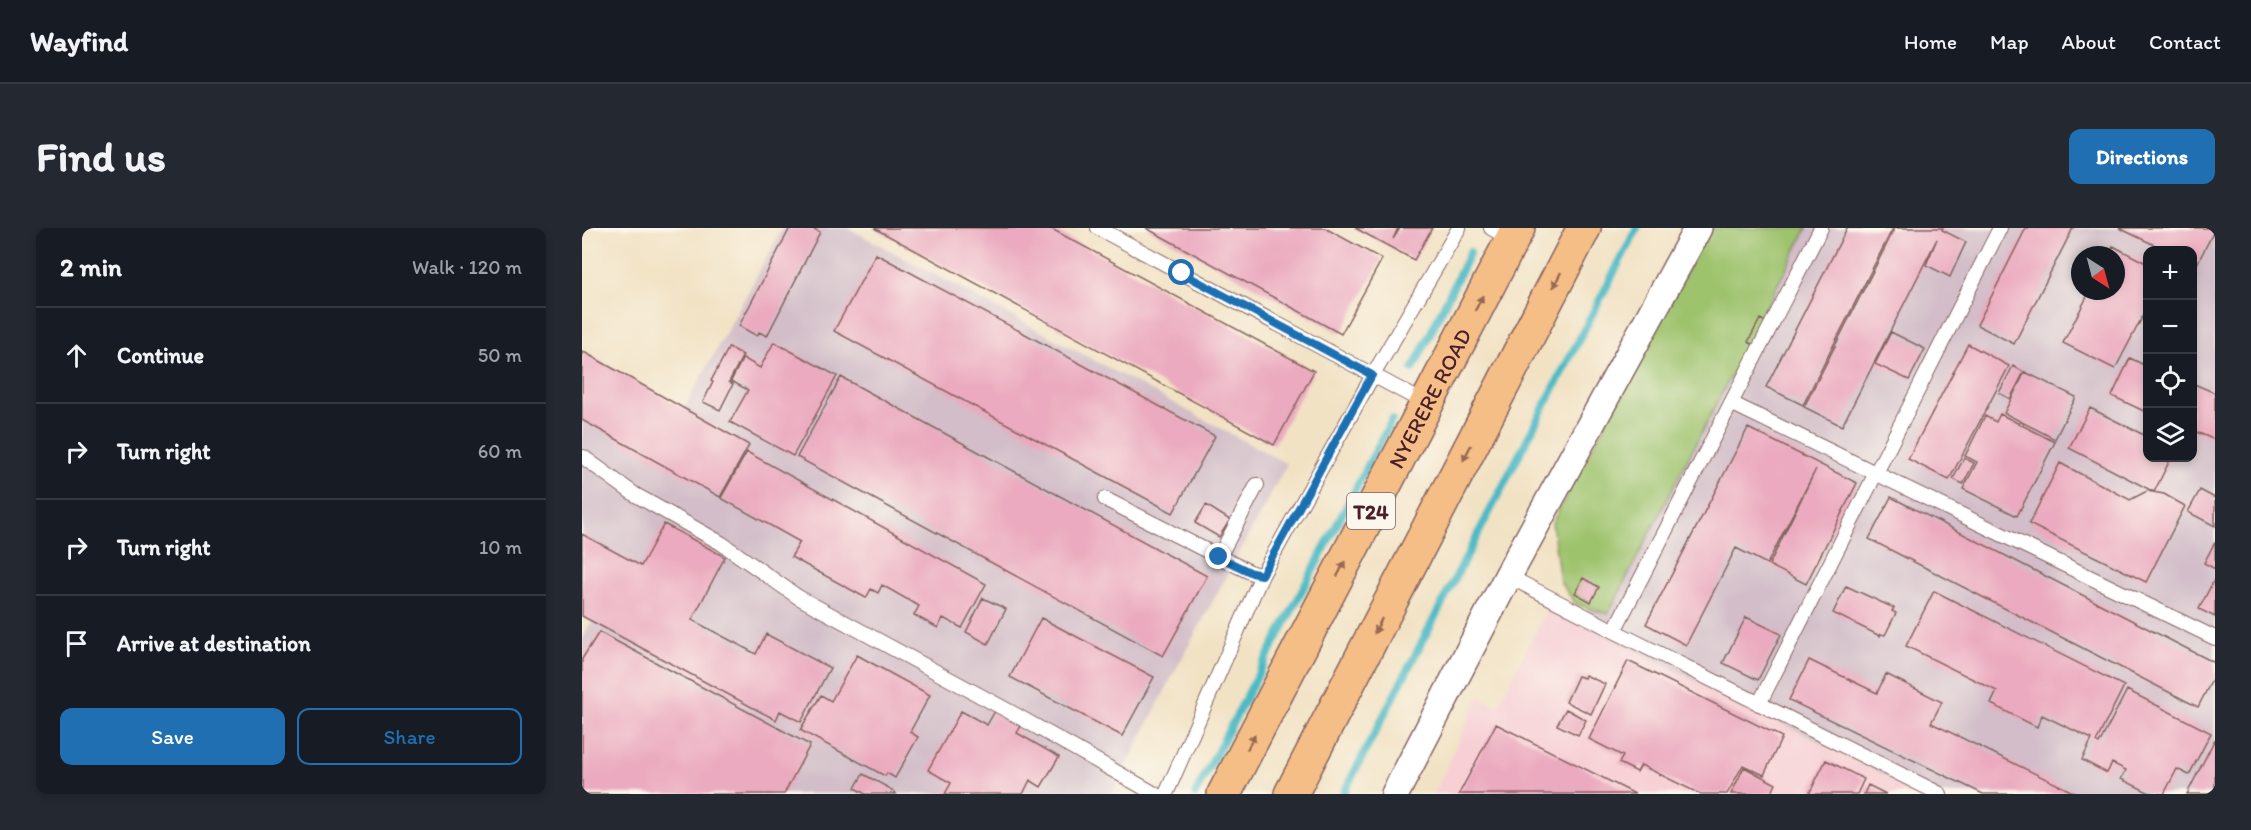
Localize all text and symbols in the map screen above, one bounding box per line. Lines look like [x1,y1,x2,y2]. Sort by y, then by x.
text: Wayfind [30,24,128,58]
text: Home [1904,29,1957,54]
text: Map [1990,29,2029,54]
text: About [2062,29,2116,54]
text: Contact [2149,29,2221,54]
button: Directions [2069,129,2215,184]
text: Find us [36,131,166,182]
north arrow [2071,246,2125,300]
map controls [2143,246,2197,462]
button: + [2143,246,2197,300]
text: 2 min [60,251,122,283]
text: Walk · 120 m [412,255,522,279]
route start [1168,259,1194,285]
one-way arrow [1552,272,1562,289]
one-way arrow [1474,294,1484,311]
button: − [2143,300,2197,354]
street label: NYERERE ROAD [1382,324,1477,473]
icon: ahead [60,339,93,372]
text: Continue [117,342,204,369]
text: 50 m [478,343,522,367]
button: locate [2143,354,2197,408]
button: layers [2143,408,2197,462]
icon: right [60,435,93,468]
text: Turn right [117,438,211,465]
text: 60 m [478,439,522,463]
one-way arrow [1462,445,1472,462]
road number: T24 [1347,493,1395,529]
icon: right [60,531,93,564]
text: Turn right [117,534,211,561]
text: 10 m [479,535,522,559]
route end [1205,543,1231,569]
one-way arrow [1336,560,1346,577]
one-way arrow [1373,618,1382,635]
icon: arrive [60,627,93,660]
text: Arrive at destination [117,630,311,657]
button: Save [60,708,285,765]
button: Share [297,708,522,765]
one-way arrow [1246,733,1256,750]

